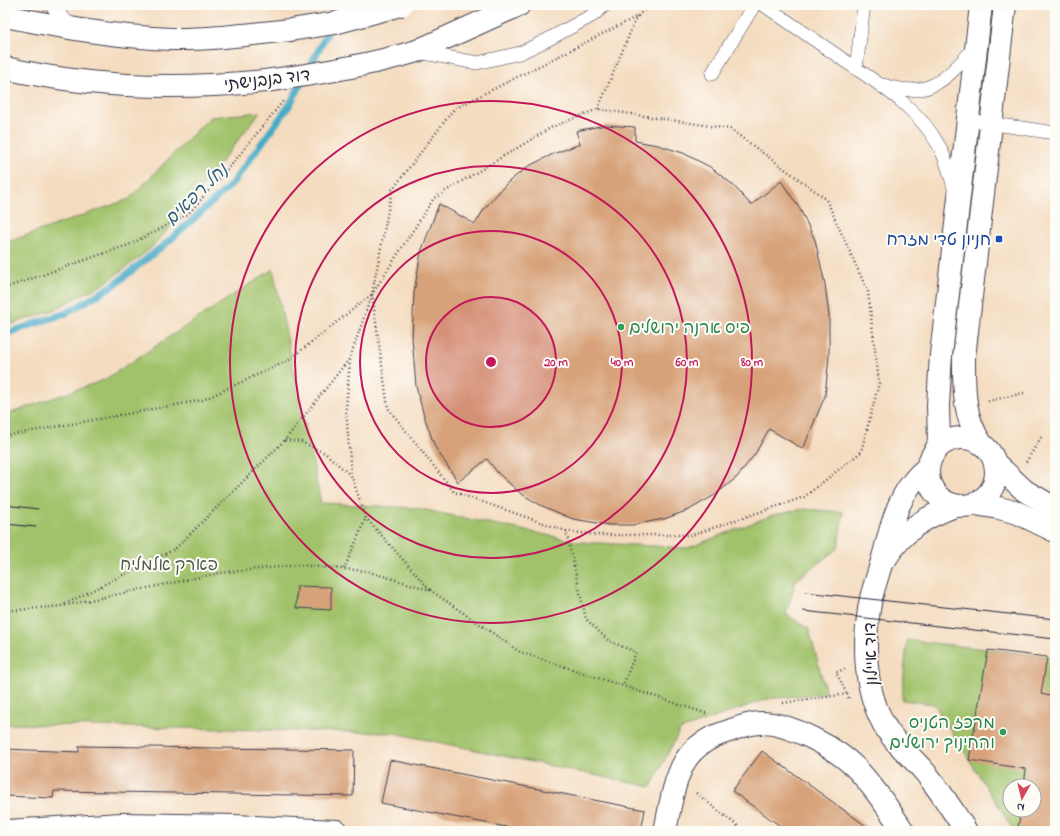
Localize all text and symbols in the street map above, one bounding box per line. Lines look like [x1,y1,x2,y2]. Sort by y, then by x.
street label: דוד בנבנישתי [223,63,312,98]
water label: נחל רפאים [160,157,236,232]
place label: חניון טדי מזרח [886,228,991,253]
marker: חניון טדי מזרח [994,234,1004,244]
place label: פיס ארנה ירושלים [629,316,750,341]
marker: פיס ארנה ירושלים [616,322,626,332]
text: 20 m [543,354,568,372]
text: 40 m [610,354,634,372]
text: 60 m [675,354,699,372]
text: 80 m [740,354,764,372]
centre of rings [484,355,498,369]
park label: פארק אלמליח [120,553,218,578]
street label: דוד איילון [858,622,885,686]
place label: מרכז הטניס והחינוך ירושלים [889,711,995,756]
marker: מרכז הטניס והחינוך ירושלים [998,727,1008,737]
north arrow [1002,778,1042,818]
text: N [1016,798,1026,815]

